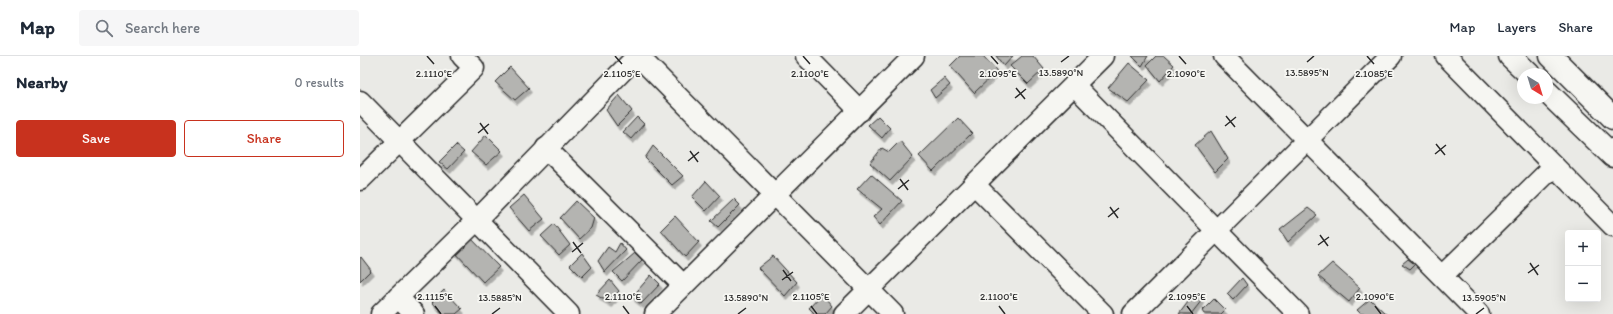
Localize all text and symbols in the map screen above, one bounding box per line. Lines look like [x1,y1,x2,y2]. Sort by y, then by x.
search box [79,10,359,46]
text: Map [20,16,55,39]
icon: search [93,17,115,39]
text: Search here [125,19,200,37]
text: Map [1450,19,1475,36]
text: Layers [1497,19,1536,36]
text: Share [1558,19,1593,36]
text: 13.5890°N [1039,66,1083,79]
text: 13.5895°N [1285,66,1329,79]
text: 2.1110°E [416,67,453,80]
text: 2.1105°E [604,67,641,80]
text: 2.1100°E [791,67,829,80]
text: 2.1095°E [979,67,1017,80]
text: 2.1090°E [1167,67,1206,80]
text: 2.1085°E [1355,67,1393,80]
north arrow [1517,68,1553,104]
text: Nearby [16,72,68,92]
text: 0 results [294,75,344,90]
button: Save [16,120,176,157]
button: Share [184,120,344,157]
map controls [1565,230,1601,302]
button: + [1565,230,1601,266]
button: − [1565,266,1601,302]
text: 2.1115°E [417,290,453,303]
text: 2.1110°E [605,290,642,303]
text: 2.1105°E [793,290,830,303]
text: 2.1100°E [980,290,1018,303]
text: 2.1095°E [1168,290,1206,303]
text: 2.1090°E [1356,290,1395,303]
text: 13.5885°N [478,291,522,304]
text: 13.5890°N [724,291,768,304]
text: 13.5905°N [1462,291,1506,304]

